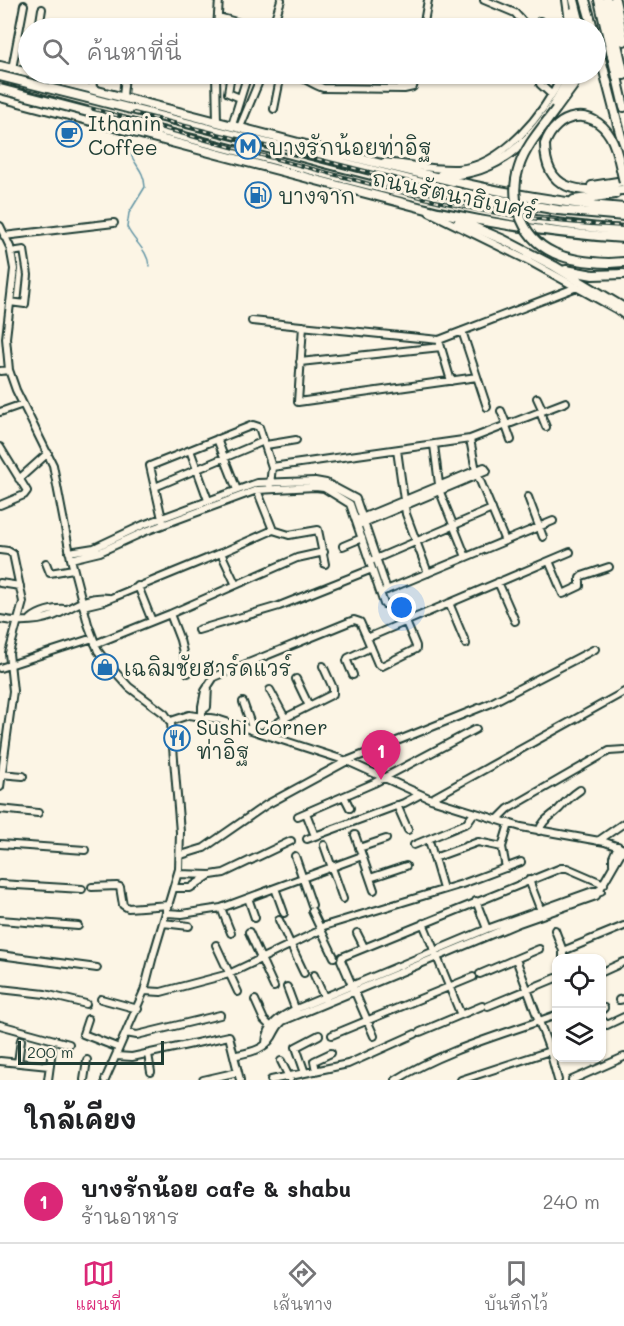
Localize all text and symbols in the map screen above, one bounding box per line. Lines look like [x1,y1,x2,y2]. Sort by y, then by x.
search box [18,18,606,84]
icon: search [39,35,72,68]
text: ค้นหาที่นี่ [87,37,182,66]
place label: Ithanin Coffee [88,109,161,160]
cafe icon: Ithanin Coffee [54,119,84,149]
metro station icon: บางรักน้อยท่าอิฐ [233,131,263,161]
place label: บางรักน้อยท่าอิฐ [268,133,432,162]
street label: ถนนรัตนาธิเบศร์ [370,163,539,225]
fuel station icon: บางจาก [243,180,273,210]
place label: บางจาก [278,182,355,209]
your location [387,593,416,622]
shop icon: เฉลิมชัยฮาร์ดแวร์ [90,652,120,682]
place label: เฉลิมชัยฮาร์ดแวร์ [124,653,292,681]
place label: Sushi Corner ท่าอิฐ [196,713,328,766]
restaurant icon: Sushi Corner ท่าอิฐ [162,723,192,753]
pin: 1 [362,730,400,780]
map controls [552,954,606,1062]
button: locate [552,954,606,1008]
button: layers [552,1008,606,1062]
scale bar [18,1038,164,1066]
text: 200 m [27,1041,74,1062]
text: ใกล้เคียง [24,1102,136,1136]
text: บางรักน้อย cafe & shabu [81,1174,351,1203]
text: 1 [39,1188,48,1214]
text: 240 m [542,1188,600,1214]
text: ร้านอาหาร [81,1203,179,1229]
tab: แผนที่ [76,1257,121,1314]
tab: เส้นทาง [273,1257,332,1314]
tab: บันทึกไว้ [484,1257,548,1314]

